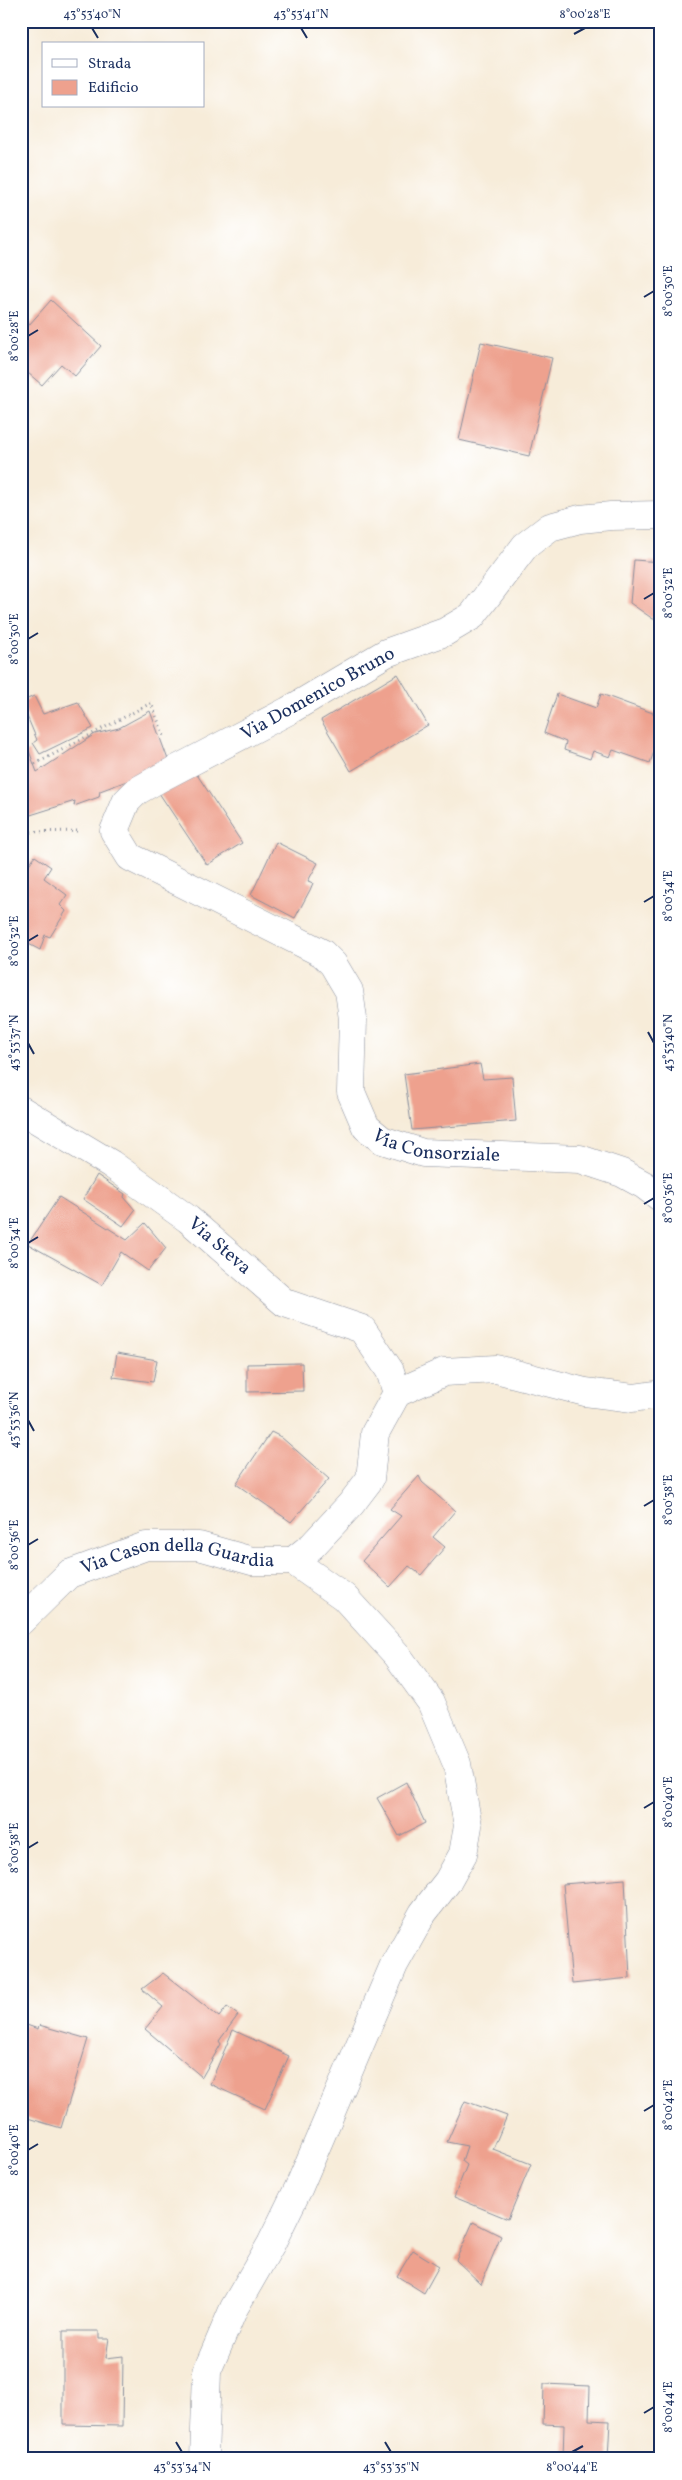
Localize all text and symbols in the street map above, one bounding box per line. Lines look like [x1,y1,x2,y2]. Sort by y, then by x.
text: 43°53'40"N [63,7,121,23]
text: 43°53'41"N [273,7,329,23]
text: 8°00'28"E [560,7,610,23]
legend [42,42,205,108]
text: Strada [88,54,131,75]
text: Edificio [88,78,139,99]
text: 8°00'30"E [661,265,677,317]
text: 8°00'28"E [7,311,23,361]
text: 8°00'32"E [661,568,677,618]
text: 8°00'30"E [7,613,23,665]
street label: Via Domenico Bruno [236,641,400,747]
text: 8°00'34"E [661,870,677,922]
text: 8°00'32"E [7,916,23,966]
text: 43°53'40"N [661,1014,677,1072]
text: 43°53'37"N [7,1015,23,1071]
street label: Via Consorziale [366,1123,500,1169]
text: 8°00'36"E [661,1173,677,1223]
street label: Via Steva [182,1211,257,1281]
text: 8°00'34"E [7,1217,23,1269]
text: 43°53'36"N [7,1391,23,1448]
text: 8°00'38"E [661,1475,677,1525]
text: 8°00'36"E [7,1520,23,1570]
street label: Via Cason della Guardia [77,1532,274,1582]
text: 8°00'40"E [661,1776,677,1828]
text: 8°00'38"E [7,1823,23,1873]
text: 8°00'42"E [661,2080,677,2130]
text: 8°00'40"E [7,2124,23,2176]
text: 8°00'44"E [661,2381,677,2433]
text: 43°53'34"N [153,2460,211,2476]
text: 43°53'35"N [363,2460,419,2476]
text: 8°00'44"E [546,2460,598,2476]

